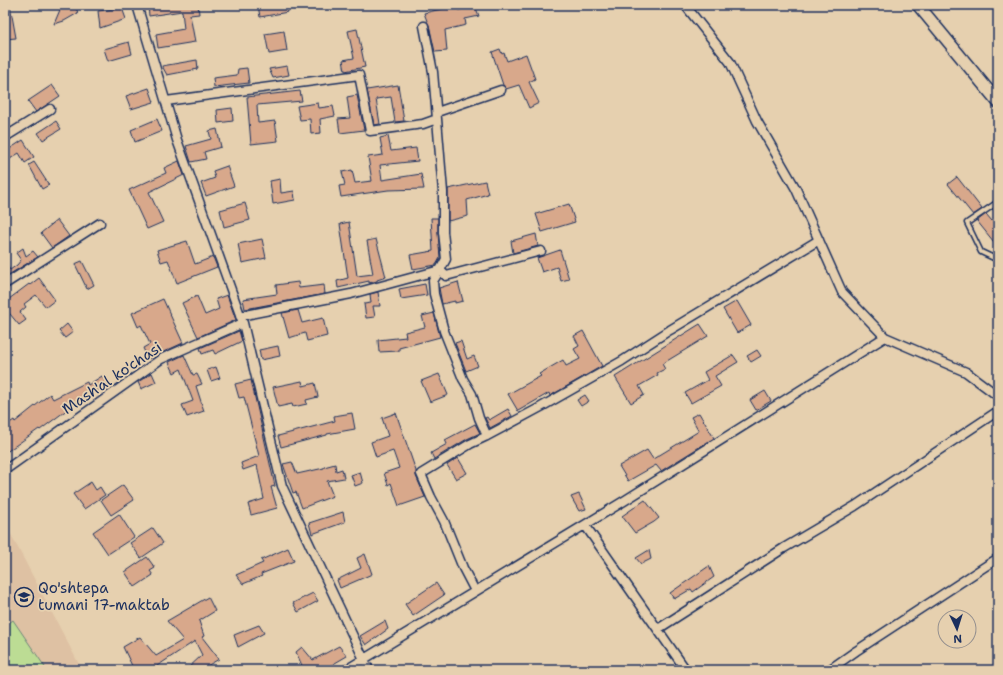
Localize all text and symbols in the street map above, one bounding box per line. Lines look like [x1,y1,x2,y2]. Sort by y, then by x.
street label: Mash'al ko'chasi [58,337,166,419]
place label: Qo'shtepa tumani 17-maktab [38,578,170,615]
school or university icon: Qo'shtepa tumani 17-maktab [13,586,35,608]
north arrow [937,609,977,649]
text: N [953,631,963,646]

